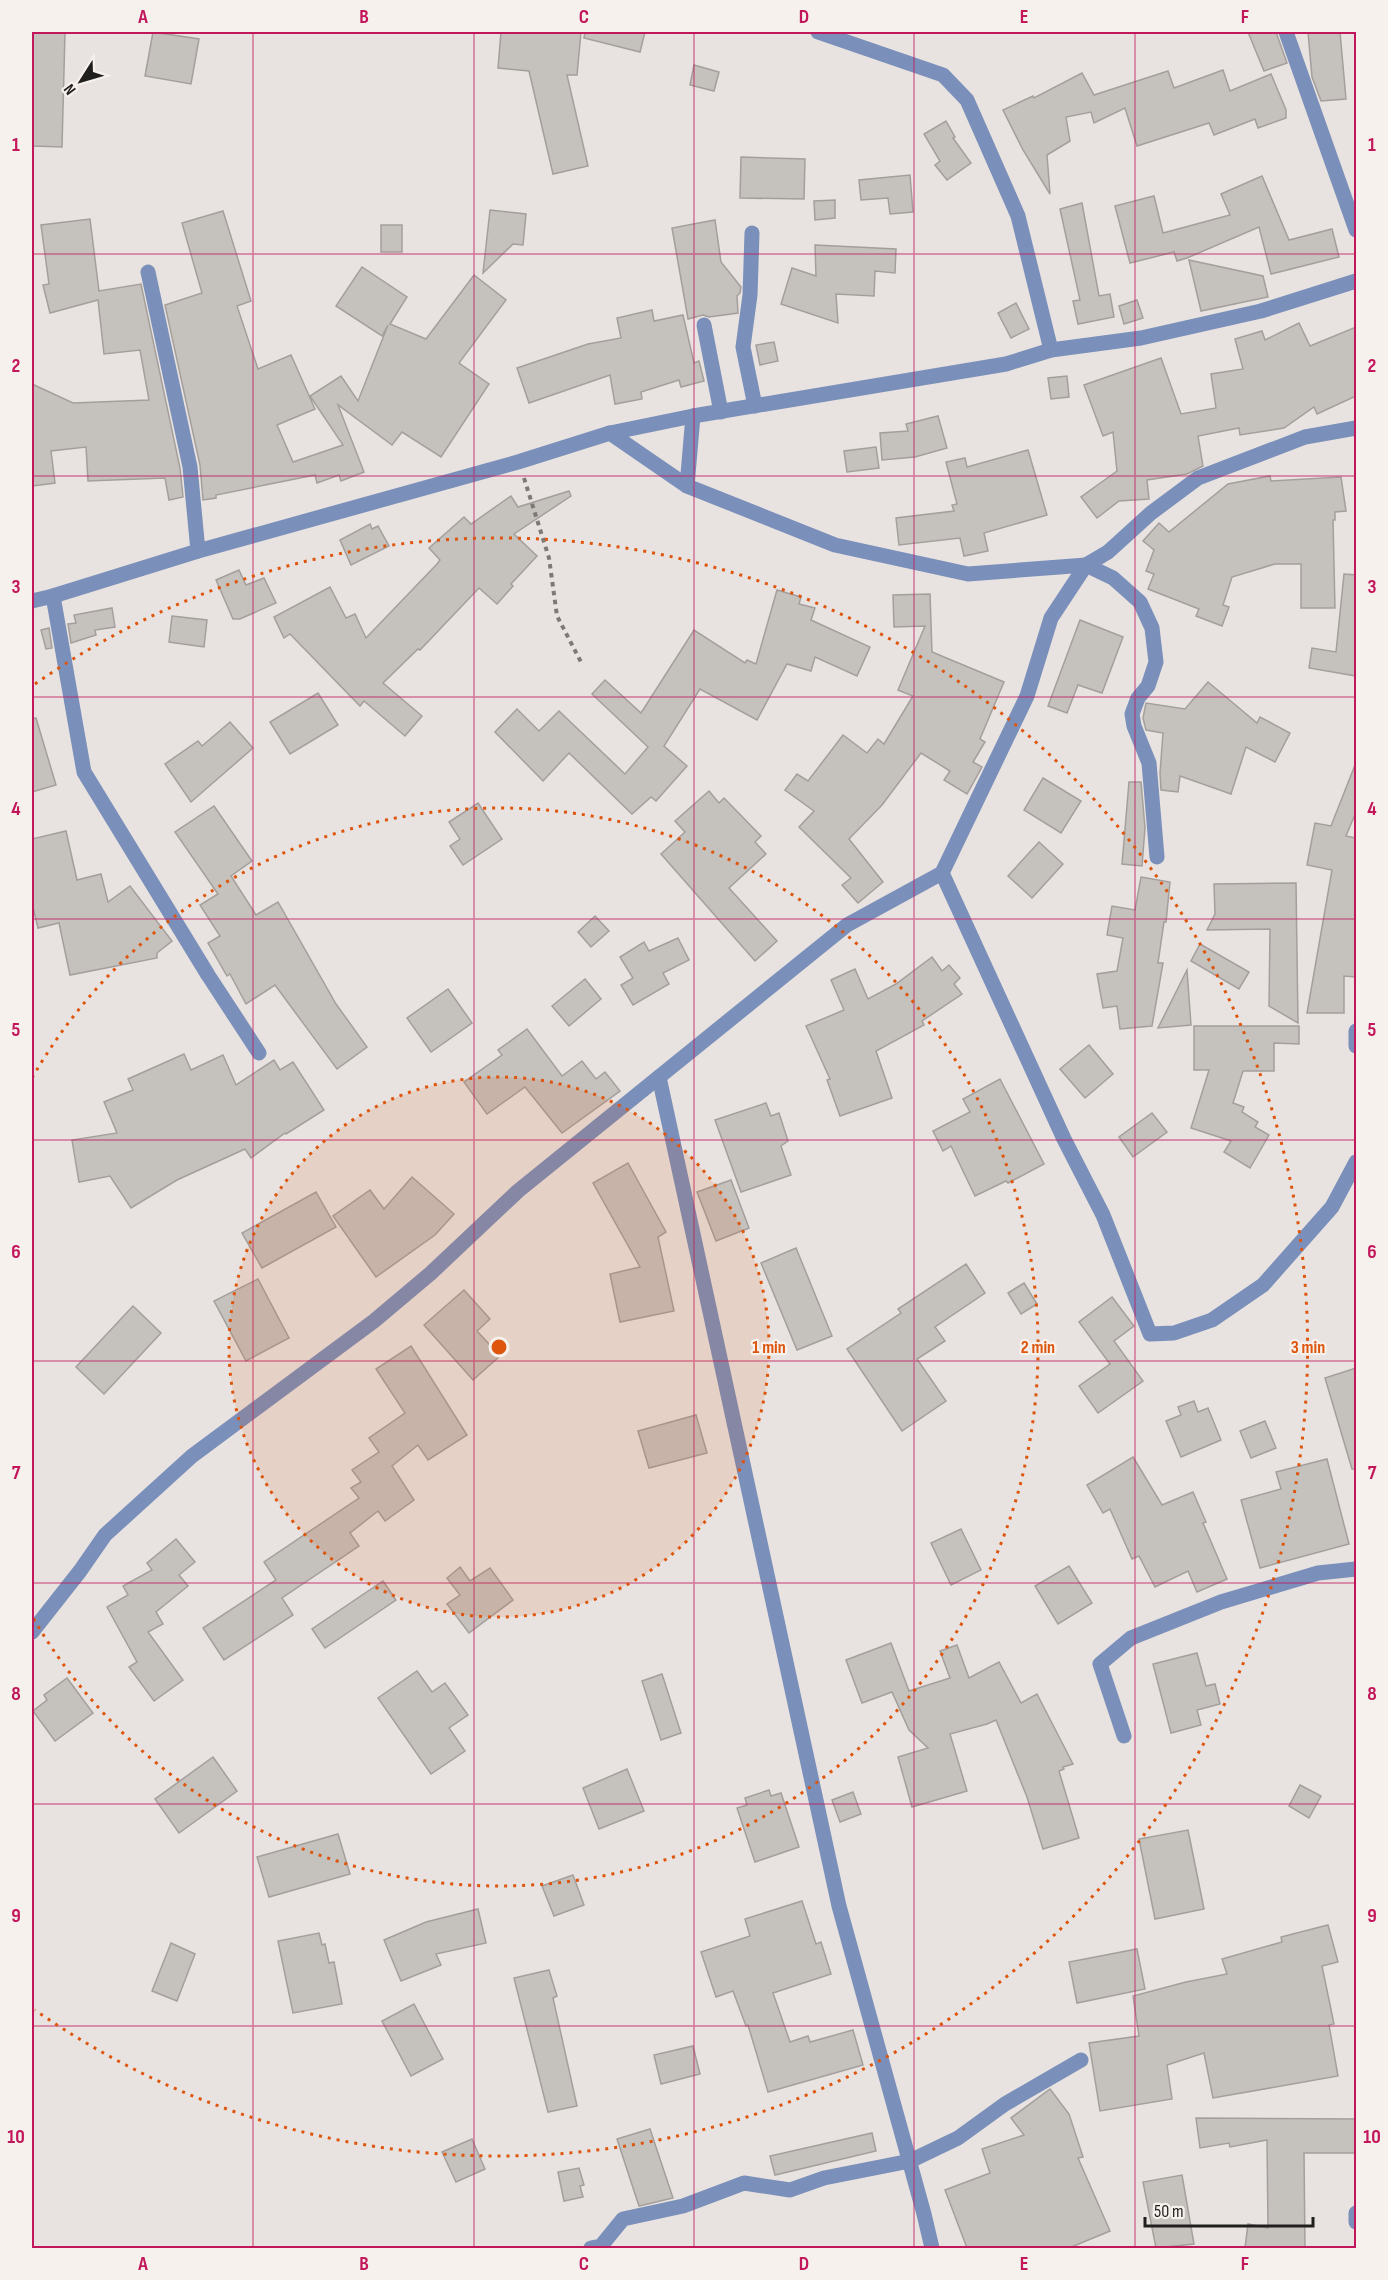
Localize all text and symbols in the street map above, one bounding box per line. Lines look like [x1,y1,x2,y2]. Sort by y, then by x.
text: A [137,5,148,29]
text: B [359,5,369,29]
text: C [579,5,589,29]
text: D [799,5,809,29]
text: E [1020,5,1028,29]
text: F [1241,5,1249,29]
north arrow [51,51,111,111]
text: N [60,80,80,98]
text: 1 [12,133,20,157]
text: 1 [1368,133,1376,157]
text: 2 [12,354,20,378]
text: 2 [1368,354,1376,378]
text: 3 [12,575,21,599]
text: 3 [1368,575,1377,599]
text: 4 [11,797,21,821]
text: 4 [1367,797,1377,821]
text: 5 [12,1018,21,1042]
text: 5 [1368,1018,1377,1042]
text: 6 [11,1240,21,1264]
text: 6 [1367,1240,1377,1264]
centre of rings [489,1337,509,1357]
text: 1 min [752,1337,786,1358]
text: 2 min [1021,1337,1055,1358]
text: 3 min [1291,1337,1325,1358]
text: 7 [12,1461,21,1485]
text: 7 [1368,1461,1377,1485]
text: 8 [11,1682,21,1706]
text: 8 [1367,1682,1377,1706]
text: 9 [11,1904,21,1928]
text: 9 [1367,1904,1377,1928]
text: 10 [7,2125,25,2149]
text: 10 [1363,2125,1381,2149]
scale bar [1145,2190,1313,2228]
text: 50 m [1154,2201,1184,2222]
text: A [137,2252,148,2276]
text: B [359,2252,369,2276]
text: C [579,2252,589,2276]
text: D [799,2252,809,2276]
text: E [1020,2252,1028,2276]
text: F [1241,2252,1249,2276]

